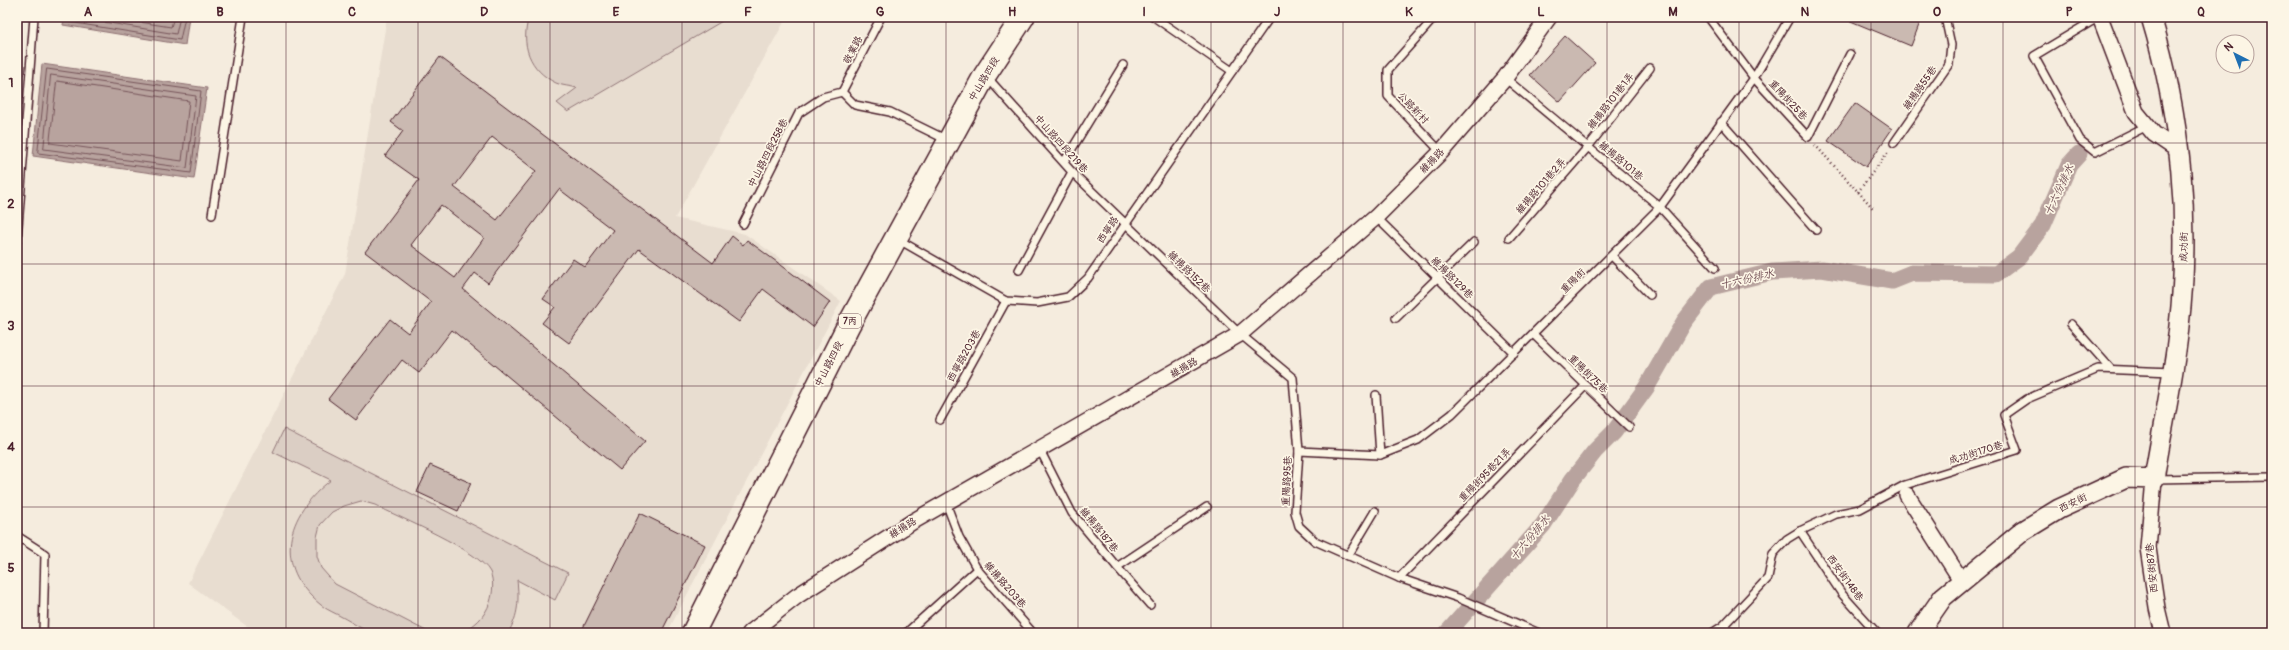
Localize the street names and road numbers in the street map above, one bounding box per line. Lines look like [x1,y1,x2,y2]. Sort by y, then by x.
street label: 敬業路 [841,34,865,66]
street label: 中山路四段 [966,54,1002,104]
street label: 維揚路55巷 [1901,63,1940,112]
street label: 維揚路101巷1弄 [1585,70,1637,132]
street label: 重陽街25巷 [1766,77,1810,123]
street label: 公路新村 [1395,89,1431,127]
street label: 中山路四段219巷 [1032,112,1091,176]
street label: 中山路四段258巷 [745,116,791,190]
street label: 維揚路101巷 [1596,139,1647,184]
street label: 維揚路 [1417,146,1447,176]
street label: 維揚路101巷2弄 [1513,156,1569,216]
street label: 西寧路 [1095,214,1121,246]
street label: 成功街 [2178,232,2190,262]
street label: 維揚路152巷 [1165,249,1214,296]
street label: 維揚路129巷 [1428,254,1476,302]
street label: 重陽街 [1558,266,1588,296]
road number: 7丙 [839,314,861,328]
street label: 西寧路203巷 [945,327,984,384]
street label: 中山路四段 [812,339,846,389]
street label: 重陽街75巷 [1566,352,1611,397]
street label: 維揚路 [1168,355,1200,381]
street label: 成功街170巷 [1947,439,2006,467]
street label: 重陽街95巷21弄 [1456,446,1514,504]
street label: 重陽路95巷 [1280,454,1294,507]
street label: 西安街 [2057,491,2089,515]
street label: 維揚路187巷 [1077,505,1121,556]
street label: 維揚路 [887,515,919,541]
street label: 西安街87巷 [2143,541,2161,594]
street label: 西安街148巷 [1824,552,1867,604]
street label: 維揚路203巷 [981,559,1029,612]

